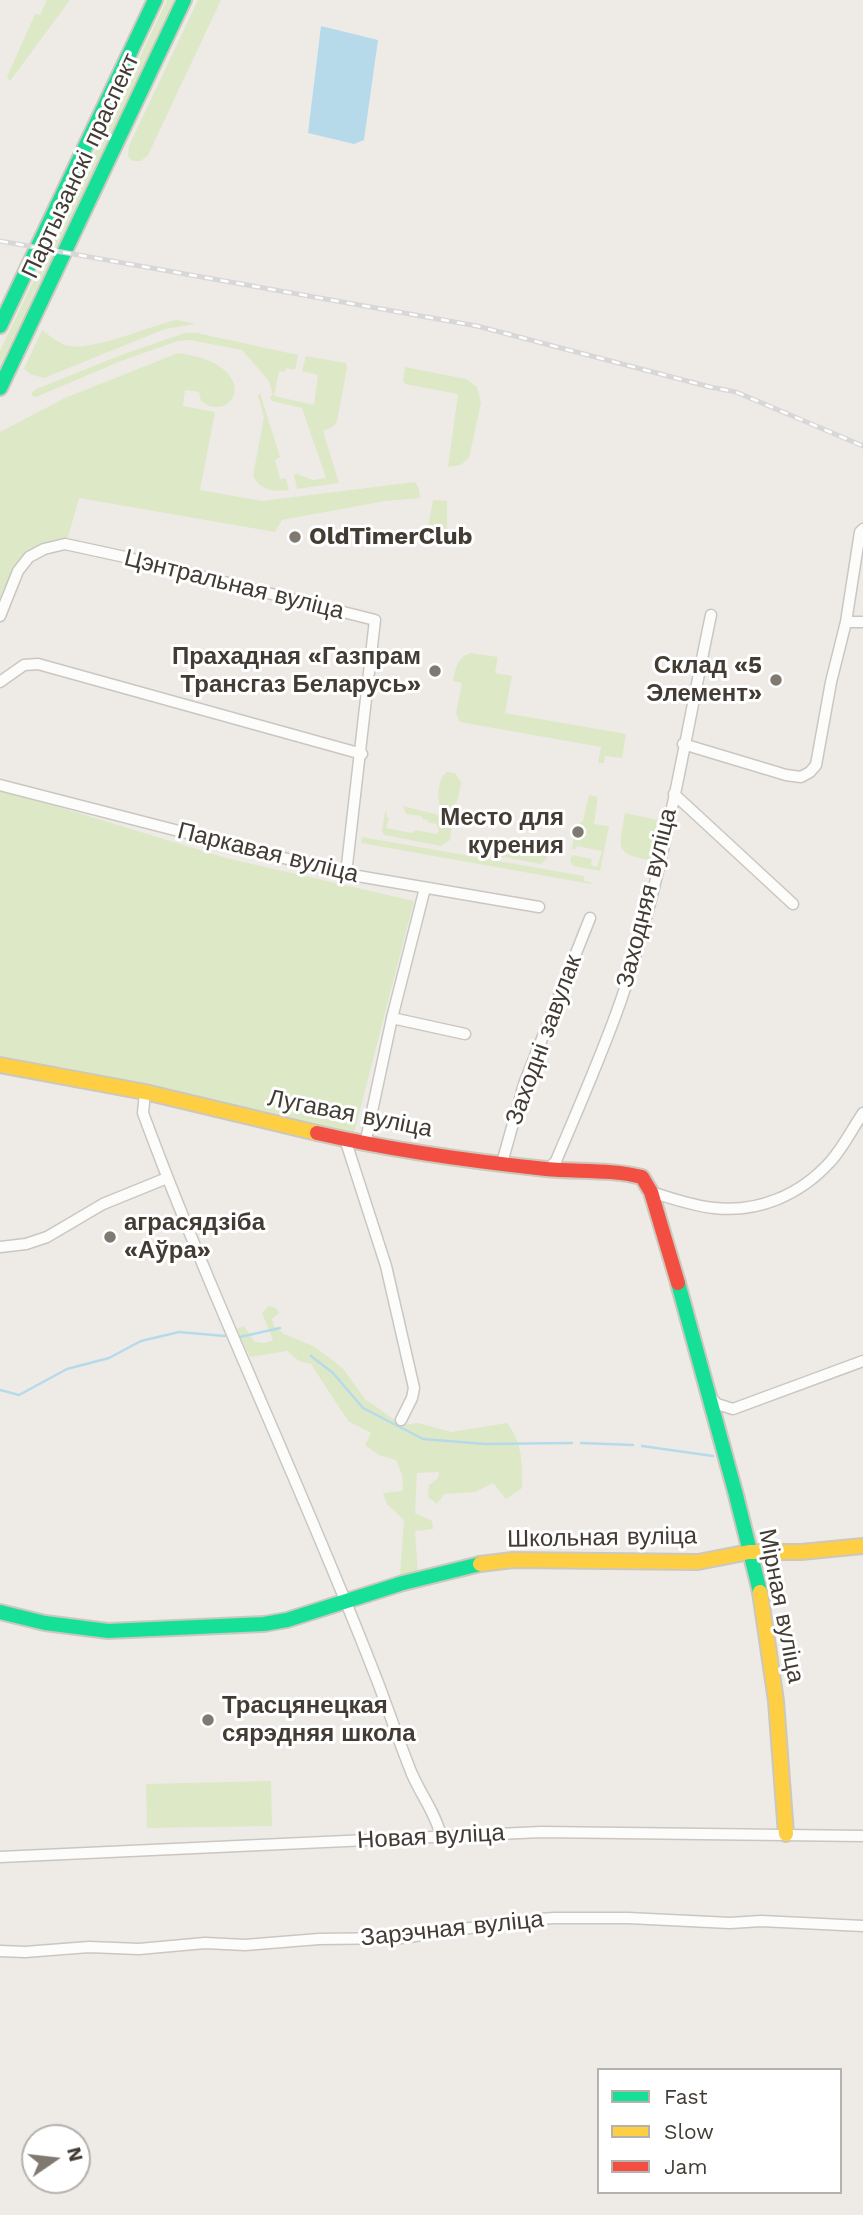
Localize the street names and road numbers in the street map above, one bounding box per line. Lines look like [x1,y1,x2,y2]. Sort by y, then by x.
street label: Партызанскі праспект [16,49,146,283]
street label: Цэнтральная вуліца [121,544,347,626]
street label: Заходняя вуліца [611,805,683,991]
street label: Паркавая вуліца [175,817,361,889]
street label: Заходні завулак [500,951,588,1129]
street label: Лугавая вуліца [265,1084,435,1144]
street label: Школьная вуліца [507,1522,697,1554]
street label: Мірная вуліца [752,1526,810,1686]
street label: Новая вуліца [356,1819,506,1855]
street label: Зарэчная вуліца [359,1905,545,1953]

